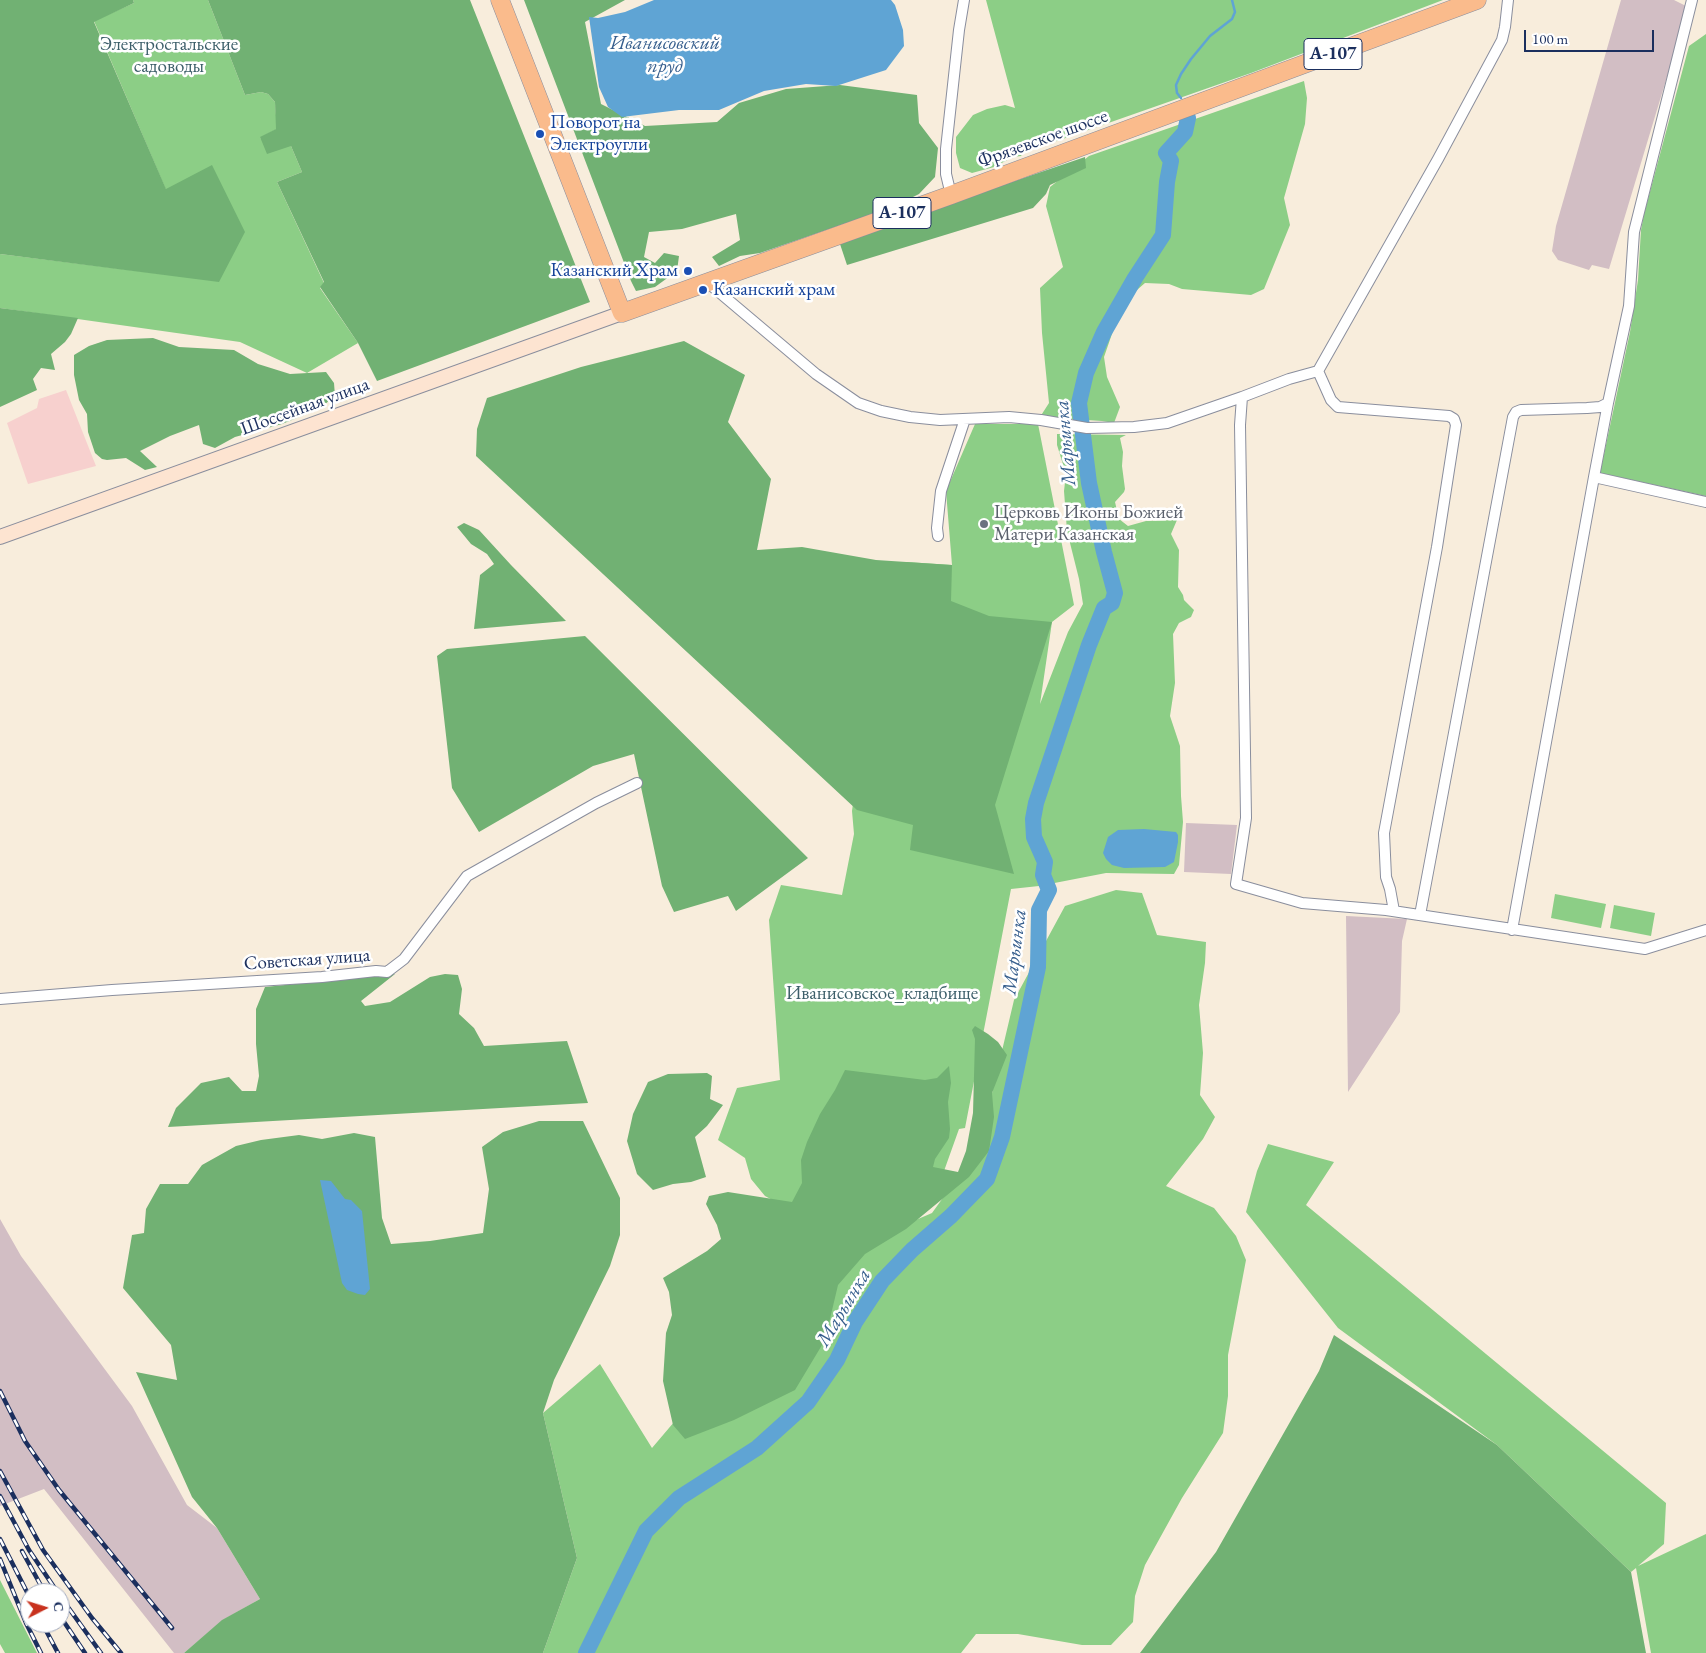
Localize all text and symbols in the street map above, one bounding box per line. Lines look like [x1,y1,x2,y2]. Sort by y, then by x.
scale bar [1526,20,1656,52]
text: 100 m [1532,29,1568,48]
water label: Иванисовский пруд [610,32,720,79]
park label: Электростальские садоводы [100,34,238,78]
road number: А-107 [1304,39,1362,70]
street label: Фрязевское шоссе [975,105,1111,173]
place label: Поворот на Электроугли [550,112,648,156]
marker: Поворот на Электроугли [534,128,546,140]
road number: А-107 [873,198,931,228]
place label: Казанский Храм [551,260,678,282]
marker: Казанский Храм [682,265,694,277]
place label: Казанский храм [713,279,835,301]
marker: Казанский храм [697,284,709,296]
street label: Шоссейная улица [238,373,372,441]
water label: Марьинка [1050,399,1082,487]
place label: Церковь Иконы Божией Матери Казанская [994,502,1183,546]
marker: Церковь Иконы Божией Матери Казанская [978,518,990,530]
water label: Марьинка [998,908,1032,996]
street label: Советская улица [243,944,371,976]
park label: Иванисовское_кладбище [786,983,978,1005]
water label: Марьинка [812,1265,876,1351]
north arrow [20,1583,70,1633]
text: С [50,1601,68,1613]

